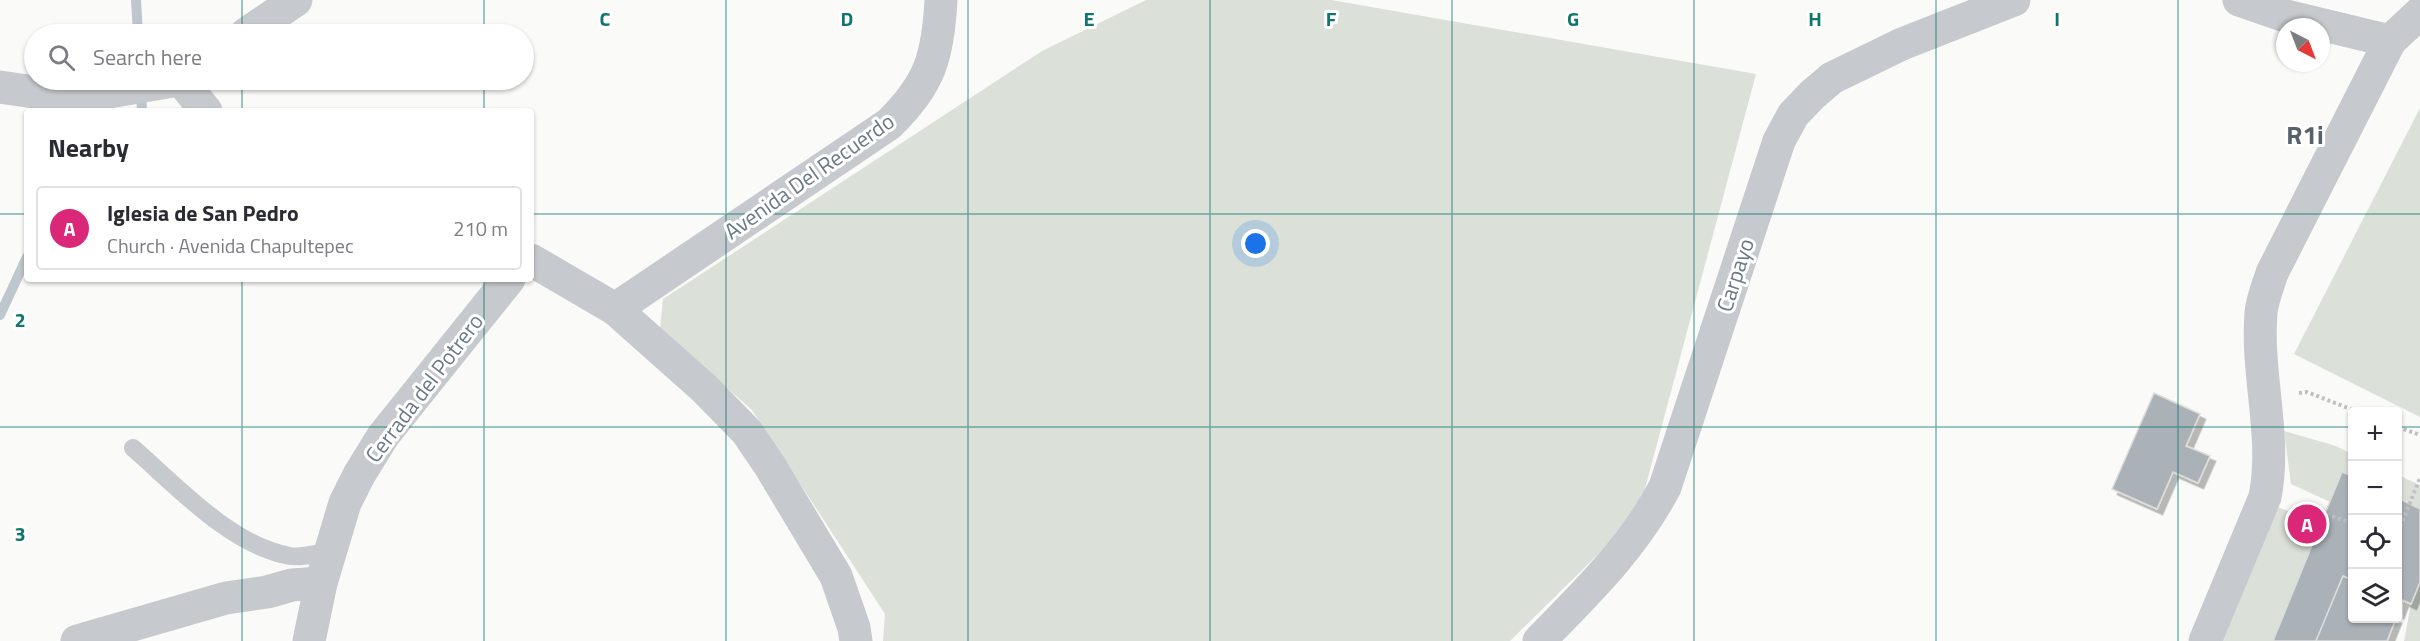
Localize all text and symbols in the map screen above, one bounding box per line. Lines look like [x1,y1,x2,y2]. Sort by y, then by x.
text: C [600,3,611,34]
text: D [841,3,853,34]
text: E [1083,3,1095,34]
text: F [1326,3,1337,34]
text: G [1567,3,1579,34]
text: H [1808,3,1822,34]
text: I [2054,3,2060,34]
north arrow [2276,18,2330,72]
search box [24,24,534,90]
text: Search here [93,40,202,74]
icon: search [45,41,78,74]
street label: Avenida Del Recuerdo [717,104,901,248]
district label: R1i [2286,115,2324,154]
text: Nearby [48,128,129,167]
text: Iglesia de San Pedro [107,196,299,230]
text: A [63,213,76,244]
text: 210 m [453,213,508,244]
your location [1241,229,1270,258]
text: Church · Avenida Chapultepec [107,230,354,261]
street label: Carpayo [1707,234,1763,316]
text: 2 [14,304,26,335]
street label: Cerrada del Potrero [357,306,491,470]
map controls [2348,407,2402,623]
button: + [2348,407,2402,461]
button: − [2348,461,2402,515]
pin: A [2288,502,2326,546]
button: locate [2348,515,2402,569]
text: 3 [14,518,26,549]
button: layers [2348,569,2402,623]

